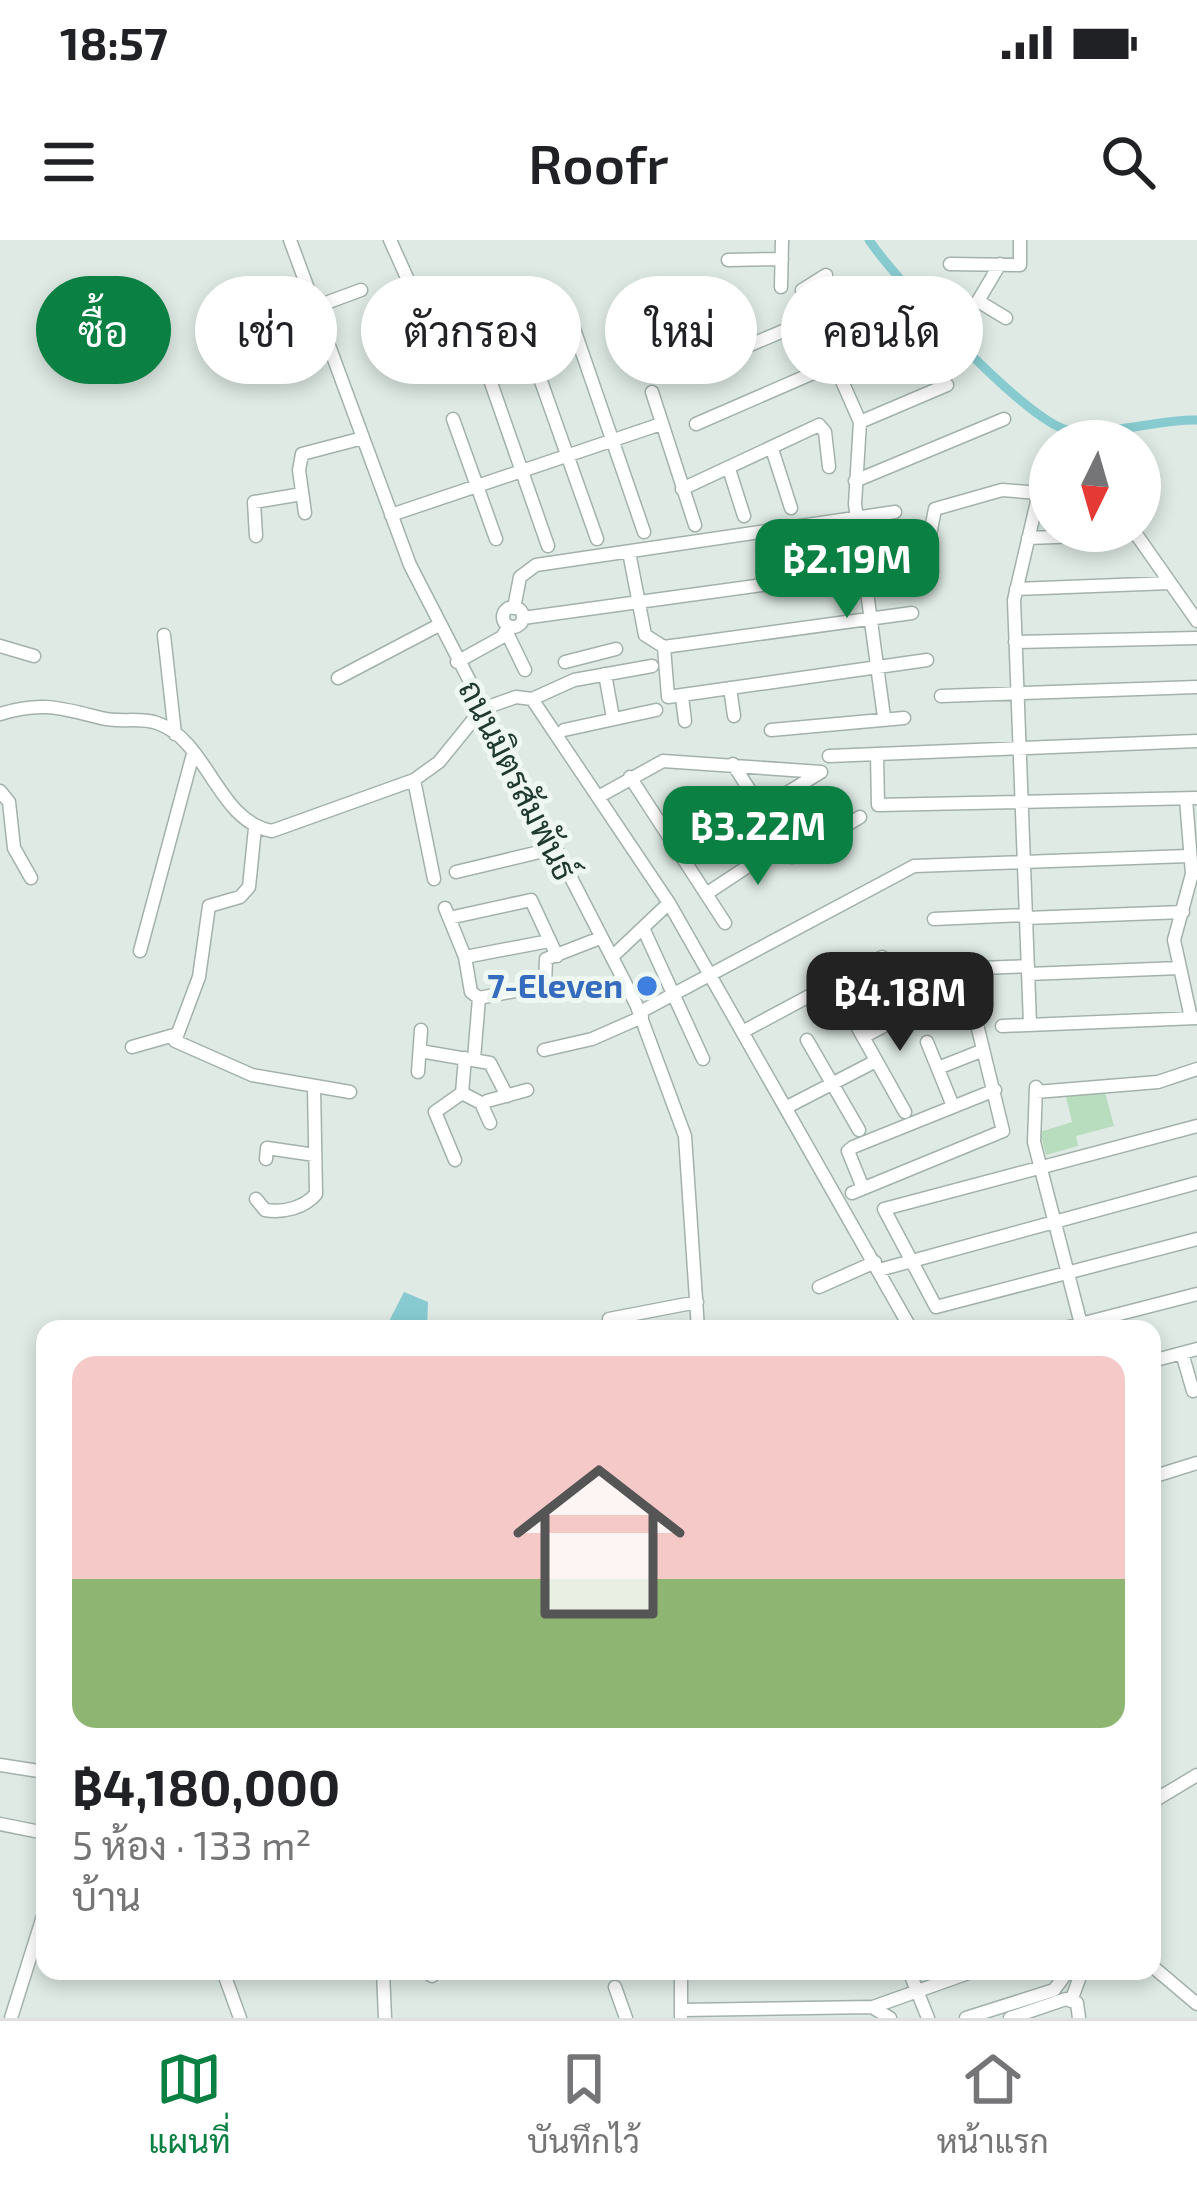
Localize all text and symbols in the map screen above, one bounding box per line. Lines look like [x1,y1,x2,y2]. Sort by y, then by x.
text: 18:57 [60,15,168,69]
icon: menu [36,129,102,195]
icon: search [1095,129,1161,195]
text: Roofr [528,130,669,195]
chip: ซื้อ [36,276,171,384]
chip: เช่า [195,276,337,384]
chip: ตัวกรอง [361,276,581,384]
chip: ใหม่ [605,276,757,384]
chip: คอนโด [781,276,983,384]
north arrow [1029,420,1161,552]
map controls [1029,420,1161,552]
pin: ฿2.19M [749,519,945,621]
text: ฿2.19M [782,534,912,581]
street label: ถนนมิตรสัมพันธ์ [451,673,587,886]
pin: ฿3.22M [660,786,856,888]
text: ฿3.22M [690,801,826,848]
pin: ฿4.18M [802,952,998,1054]
place label: 7-Eleven [487,965,623,1005]
text: ฿4.18M [833,967,967,1014]
marker: 7-Eleven [634,973,660,999]
icon: home [491,1434,707,1650]
text: ฿4,180,000 [72,1755,340,1816]
text: 5 ห้อง · 133 m² [72,1821,312,1868]
text: บ้าน [72,1872,141,1919]
tab: แผนที่ [148,2046,231,2161]
tab: บันทึกไว้ [527,2046,640,2161]
tab: หน้าแรก [937,2046,1049,2161]

